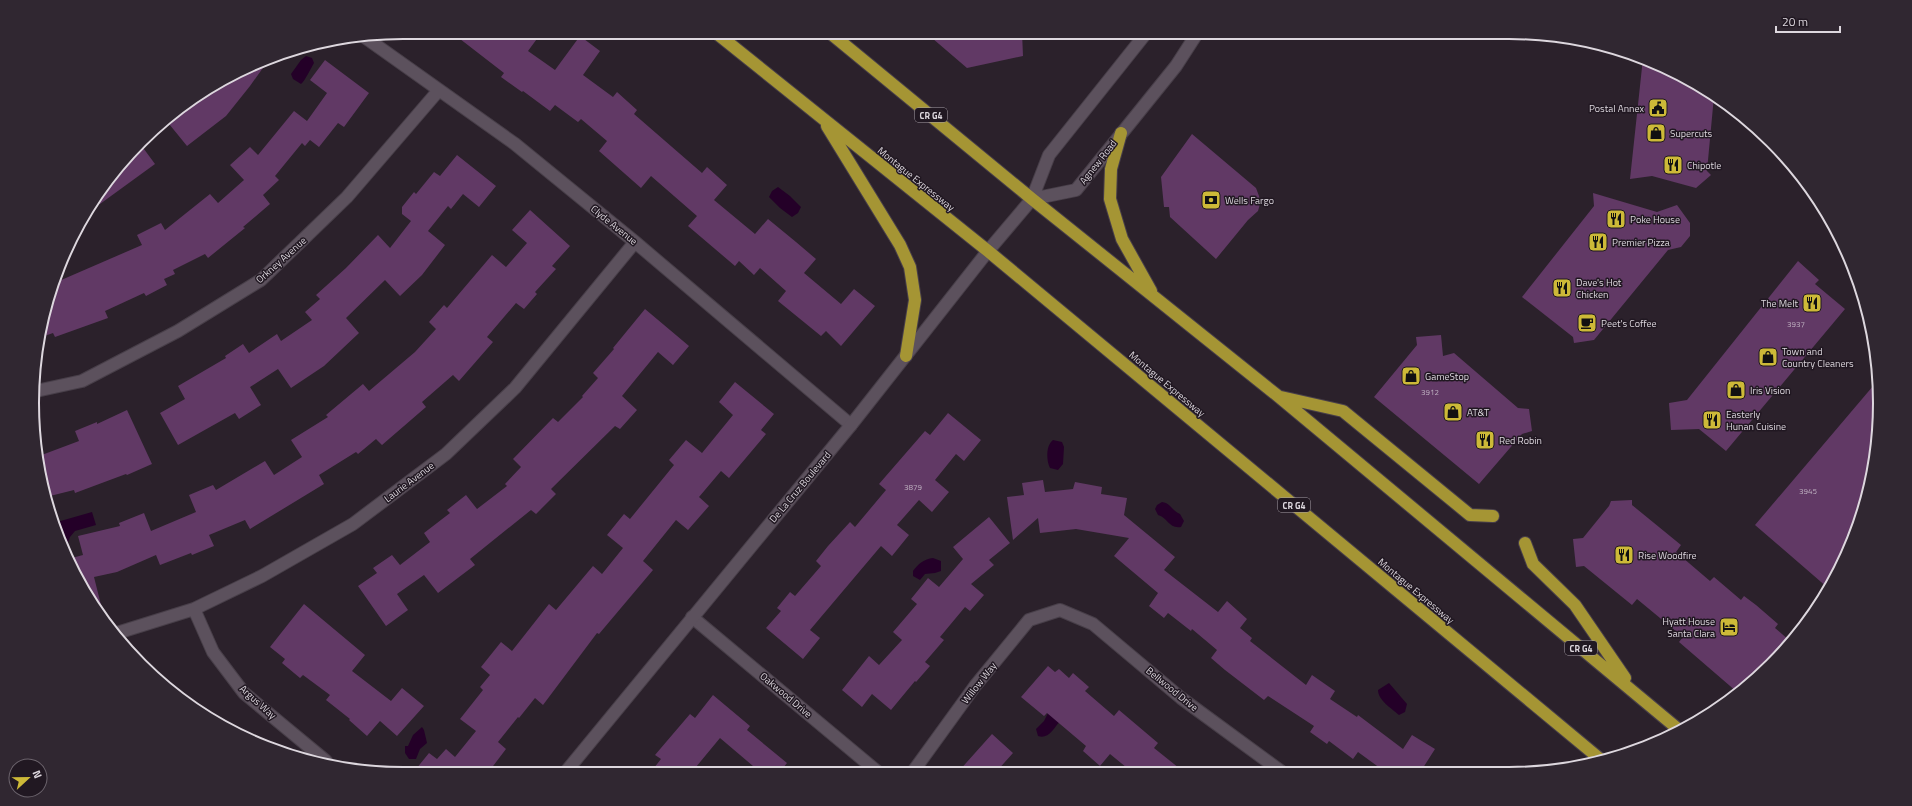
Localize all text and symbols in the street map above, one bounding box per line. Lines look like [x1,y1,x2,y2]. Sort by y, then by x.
scale bar [1776,8,1840,34]
text: 20 m [1782,12,1808,31]
public building icon: Postal Annex [1647,97,1669,119]
place label: Postal Annex [1589,101,1644,116]
road number: CR G4 [915,108,947,122]
shop icon: Supercuts [1645,122,1667,144]
place label: Supercuts [1670,126,1713,141]
street label: Agnew Road [1076,137,1120,187]
street label: Montague Expressway [874,143,958,215]
restaurant icon: Chipotle [1662,154,1684,176]
place label: Chipotle [1687,158,1721,173]
bank icon: Wells Fargo [1200,189,1222,211]
place label: Wells Fargo [1225,193,1274,208]
street label: Clyde Avenue [587,201,641,249]
restaurant icon: Poke House [1605,208,1627,230]
place label: Poke House [1630,212,1680,227]
restaurant icon: Premier Pizza [1587,231,1609,253]
street label: Orkney Avenue [252,233,310,287]
place label: Premier Pizza [1612,235,1670,250]
place label: Dave's Hot Chicken [1576,275,1622,302]
restaurant icon: Dave's Hot Chicken [1551,277,1573,299]
restaurant icon: The Melt [1801,292,1823,314]
place label: The Melt [1761,296,1798,311]
cafe icon: Peet's Coffee [1576,312,1598,334]
place label: Peet's Coffee [1601,316,1657,331]
house number: 3937 [1787,318,1805,330]
place label: Town and Country Cleaners [1782,344,1854,371]
shop icon: Town and Country Cleaners [1757,346,1779,368]
street label: Montague Expressway [1126,348,1209,421]
shop icon: GameStop [1400,365,1422,387]
place label: GameStop [1425,369,1469,384]
shop icon: Iris Vision [1725,379,1747,401]
place label: Iris Vision [1750,383,1790,398]
house number: 3912 [1421,386,1439,398]
shop icon: AT&T [1442,401,1464,423]
place label: AT&T [1467,405,1490,420]
place label: Easterly Hunan Cuisine [1726,407,1786,434]
restaurant icon: Easterly Hunan Cuisine [1701,409,1723,431]
restaurant icon: Red Robin [1474,429,1496,451]
place label: Red Robin [1499,433,1542,448]
street label: De La Cruz Boulevard [766,448,834,526]
street label: Laurie Avenue [381,458,437,506]
house number: 3879 [904,481,922,493]
house number: 3945 [1799,485,1817,497]
road number: CR G4 [1278,498,1310,512]
restaurant icon: Rise Woodfire [1613,544,1635,566]
place label: Rise Woodfire [1638,548,1697,563]
street label: Montague Expressway [1375,555,1458,628]
place label: Hyatt House Santa Clara [1662,614,1715,641]
hotel icon: Hyatt House Santa Clara [1718,616,1740,638]
road number: CR G4 [1565,641,1597,655]
street label: Willow Way [958,659,1000,707]
street label: Bellwood Drive [1143,663,1201,715]
street label: Oakwood Drive [757,669,815,721]
street label: Argus Way [236,681,280,723]
north arrow [8,758,48,798]
text: N [28,768,46,781]

